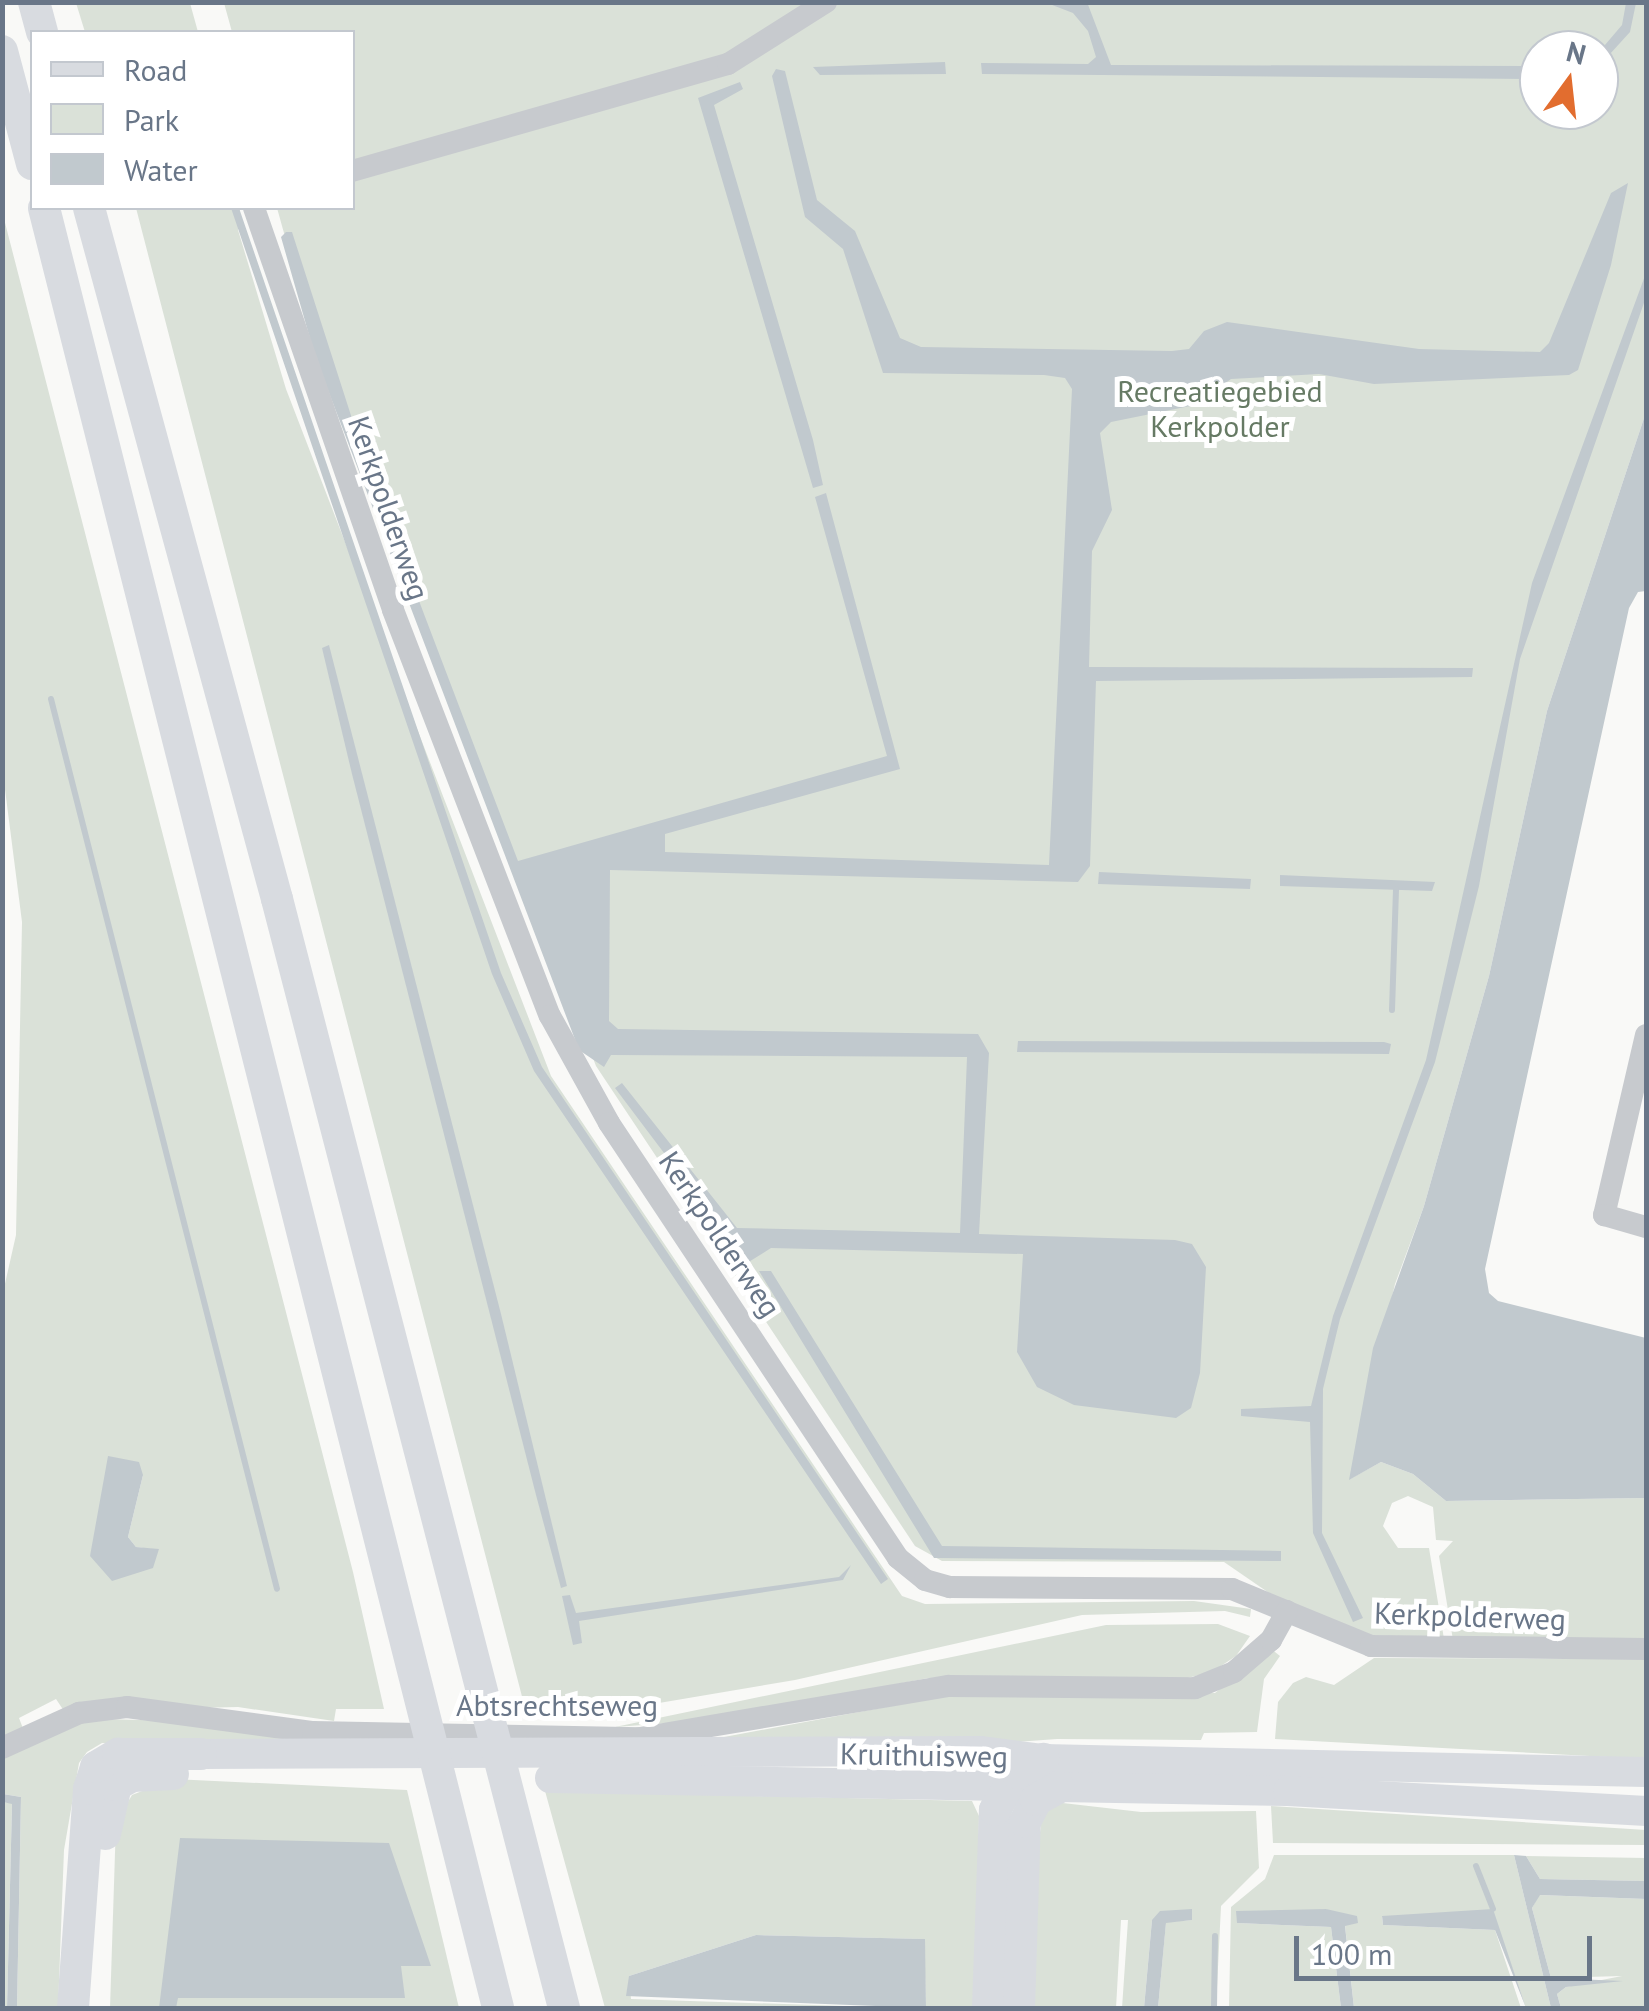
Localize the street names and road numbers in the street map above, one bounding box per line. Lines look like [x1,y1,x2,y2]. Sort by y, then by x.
street label: Kerkpolderweg [341,411,437,605]
street label: Kerkpolderweg [651,1144,789,1324]
street label: Kerkpolderweg [1373,1595,1567,1637]
street label: Abtsrechtseweg [456,1687,658,1723]
street label: Kruithuisweg [840,1736,1008,1774]

